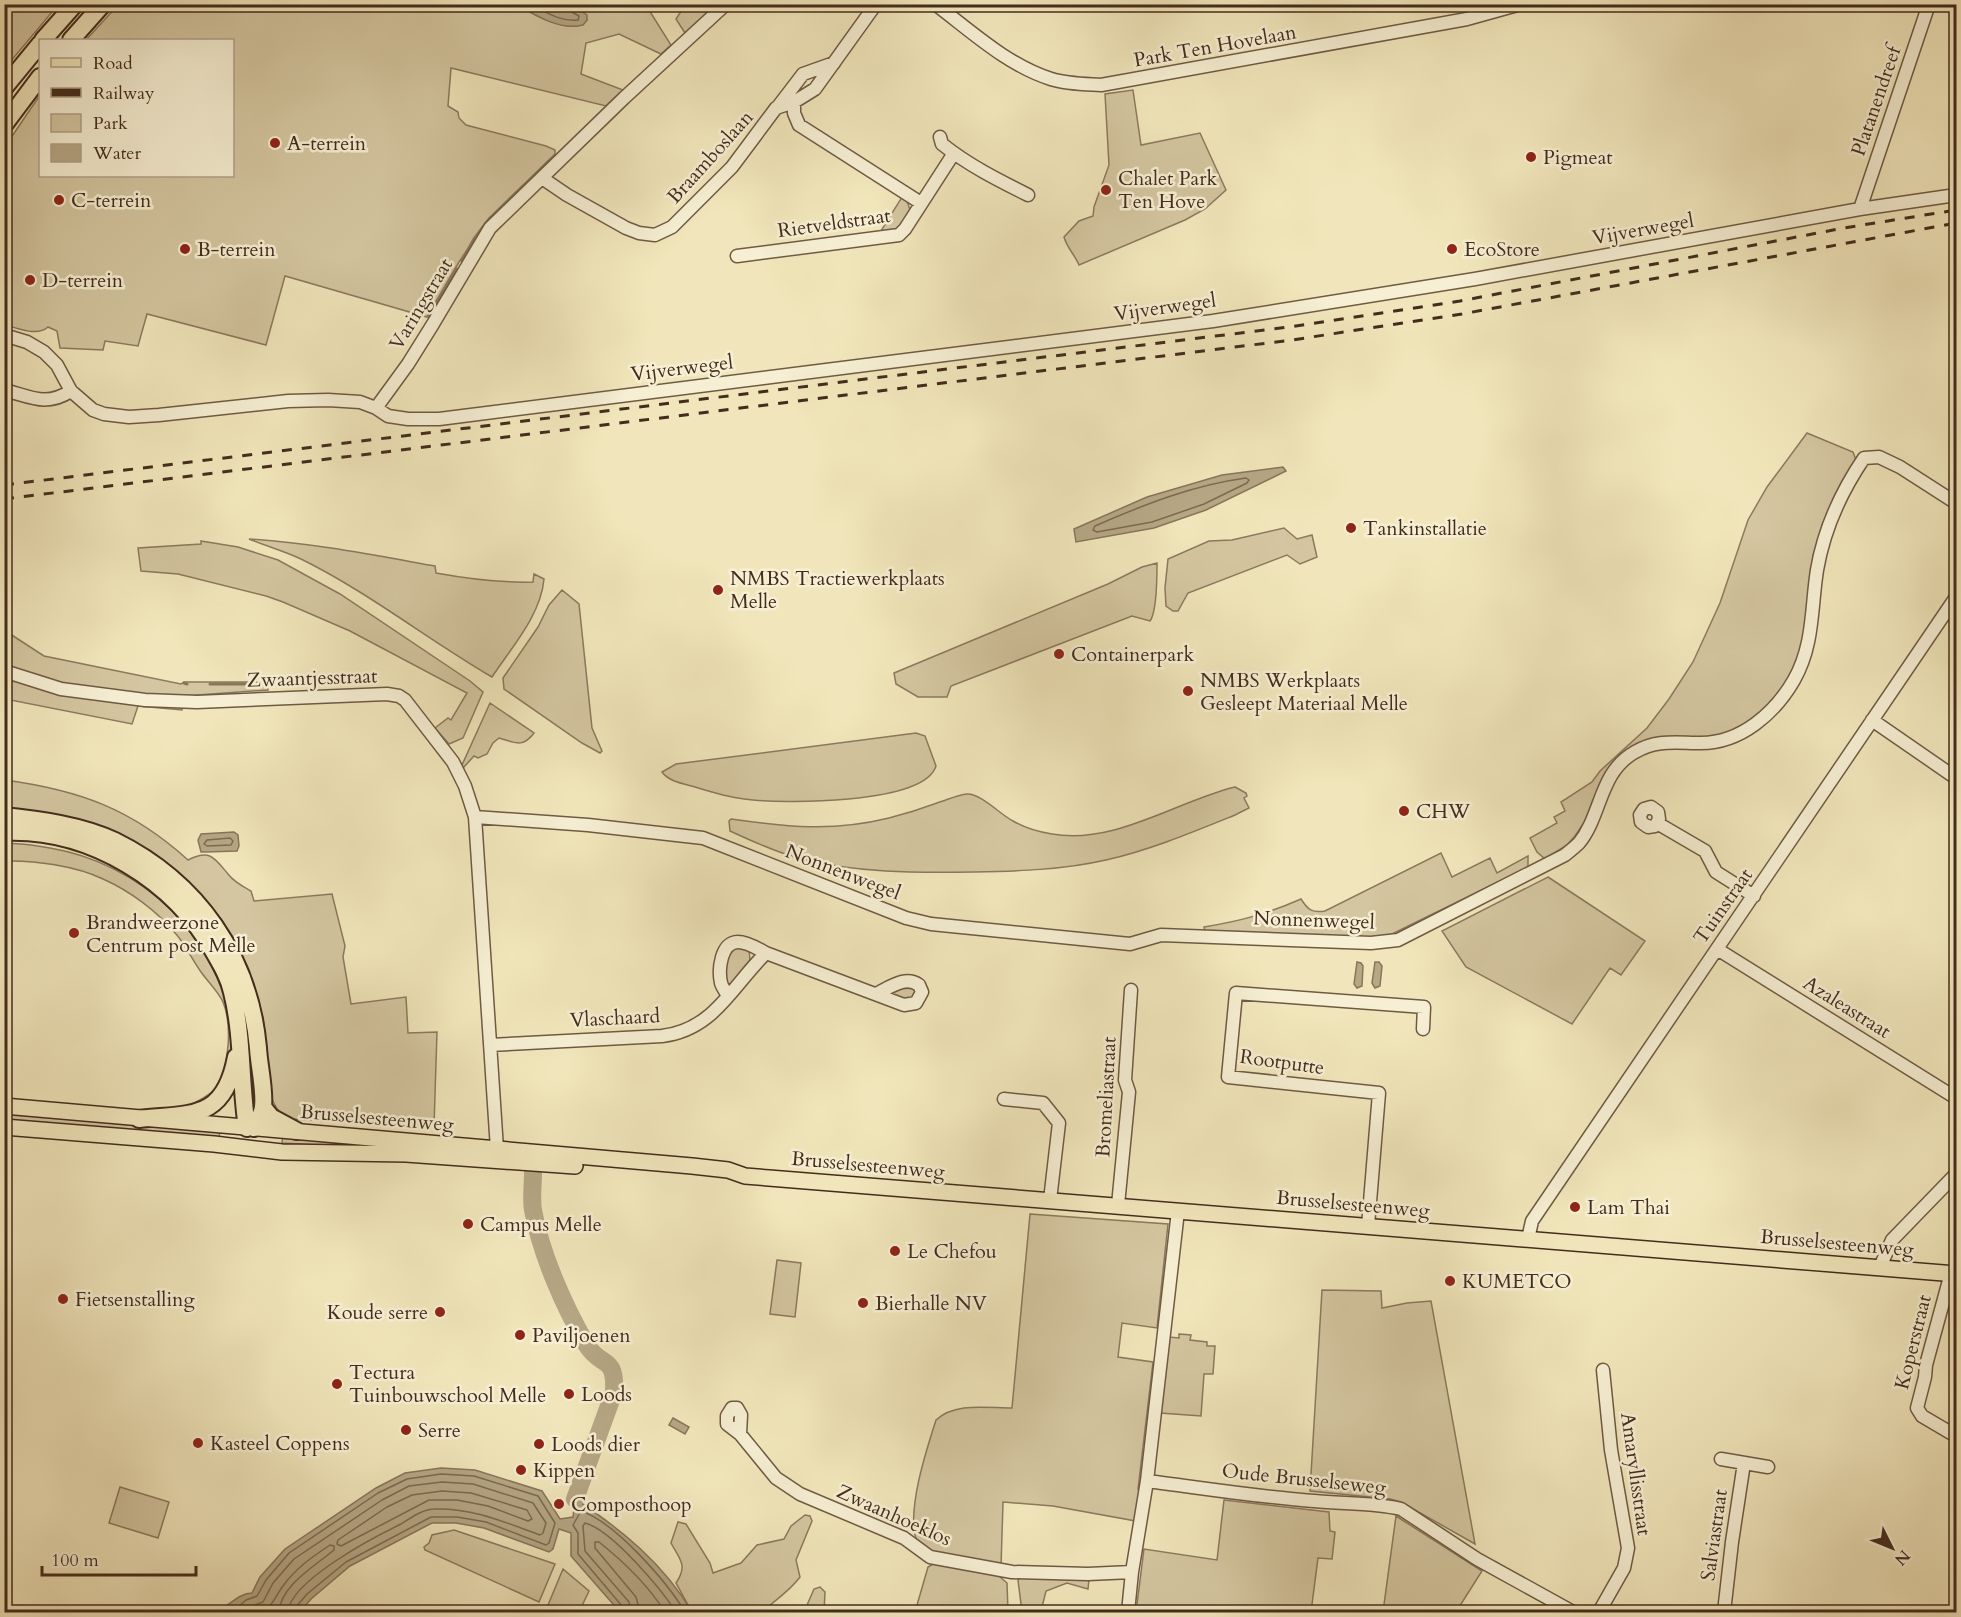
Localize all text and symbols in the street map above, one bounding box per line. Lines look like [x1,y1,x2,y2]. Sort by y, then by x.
street label: Park Ten Hovelaan [1132,18,1299,74]
legend [39,39,234,177]
street label: Platanendreef [1845,40,1908,160]
text: Road [93,51,133,76]
text: Railway [93,81,155,106]
street label: Braamboslaan [661,104,760,210]
text: Park [93,111,128,136]
place label: A-terrein [287,130,367,157]
marker: A-terrein [268,136,282,150]
text: Water [92,141,142,166]
place label: Pigmeat [1543,144,1613,171]
marker: Pigmeat [1524,150,1538,164]
place label: Chalet Park Ten Hove [1118,165,1218,215]
marker: Chalet Park Ten Hove [1099,183,1113,197]
place label: C-terrein [71,187,152,214]
marker: C-terrein [52,193,66,207]
street label: Rietveldstraat [776,202,893,244]
street label: Vijverwegel [1590,207,1696,251]
place label: B-terrein [197,236,276,263]
place label: EcoStore [1464,236,1540,263]
marker: B-terrein [178,242,192,256]
marker: EcoStore [1445,242,1459,256]
street label: Varingstraat [383,252,459,355]
place label: D-terrein [42,267,124,294]
marker: D-terrein [23,273,37,287]
street label: Vijverwegel [1112,286,1218,328]
street label: Vijverwegel [629,348,735,388]
place label: Tankinstallatie [1363,515,1487,542]
marker: Tankinstallatie [1344,521,1358,535]
place label: NMBS Tractiewerkplaats Melle [730,565,945,615]
marker: NMBS Tractiewerkplaats Melle [711,583,725,597]
place label: Containerpark [1071,641,1194,668]
marker: Containerpark [1052,647,1066,661]
street label: Zwaantjesstraat [246,662,378,694]
place label: NMBS Werkplaats Gesleept Materiaal Melle [1200,667,1408,717]
marker: NMBS Werkplaats Gesleept Materiaal Melle [1181,684,1195,698]
place label: CHW [1416,798,1471,825]
marker: CHW [1397,804,1411,818]
street label: Nonnenwegel [781,838,905,906]
street label: Tuinstraat [1687,862,1759,949]
street label: Nonnenwegel [1253,904,1375,936]
place label: Brandweerzone Centrum post Melle [86,909,256,959]
marker: Brandweerzone Centrum post Melle [67,926,81,940]
street label: Azaleastraat [1798,969,1897,1045]
street label: Vlaschaard [569,1002,661,1034]
street label: Bromeliastraat [1089,1035,1123,1158]
street label: Rootputte [1238,1043,1326,1081]
street label: Brusselsesteenweg [299,1098,456,1138]
street label: Brusselsesteenweg [790,1145,947,1185]
street label: Brusselsesteenweg [1275,1184,1432,1224]
place label: Lam Thai [1587,1194,1670,1221]
marker: Lam Thai [1568,1200,1582,1214]
place label: Campus Melle [480,1211,602,1238]
marker: Campus Melle [461,1217,475,1231]
street label: Brusselsesteenweg [1759,1223,1916,1263]
place label: Le Chefou [907,1238,997,1265]
marker: Le Chefou [888,1244,902,1258]
place label: KUMETCO [1462,1268,1572,1295]
marker: KUMETCO [1443,1274,1457,1288]
place label: Fietsenstalling [75,1286,195,1313]
place label: Bierhalle NV [875,1290,987,1317]
street label: Koperstraat [1888,1291,1938,1392]
marker: Fietsenstalling [56,1292,70,1306]
marker: Bierhalle NV [856,1296,870,1310]
place label: Koude serre [327,1299,428,1326]
marker: Koude serre [433,1305,447,1319]
place label: Paviljoenen [532,1322,631,1349]
marker: Paviljoenen [513,1328,527,1342]
place label: Tectura Tuinbouwschool Melle [349,1359,546,1409]
marker: Tectura Tuinbouwschool Melle [330,1377,344,1391]
place label: Loods [581,1381,632,1408]
marker: Loods [562,1387,576,1401]
street label: Amaryllisstraat [1614,1411,1658,1538]
place label: Serre [418,1417,461,1444]
marker: Serre [399,1423,413,1437]
place label: Kasteel Coppens [210,1430,350,1457]
place label: Loods dier [551,1431,641,1458]
marker: Kasteel Coppens [191,1436,205,1450]
marker: Loods dier [532,1437,546,1451]
place label: Kippen [533,1457,596,1484]
street label: Oude Brusselseweg [1221,1457,1388,1501]
marker: Kippen [514,1463,528,1477]
street label: Zwaanhoeklos [832,1478,956,1552]
street label: Salviastraat [1694,1487,1734,1582]
place label: Composthoop [571,1491,692,1518]
marker: Composthoop [552,1497,566,1511]
north arrow [1862,1518,1922,1578]
scale bar [42,1539,196,1577]
text: N [1889,1545,1915,1570]
text: 100 m [51,1548,99,1573]

